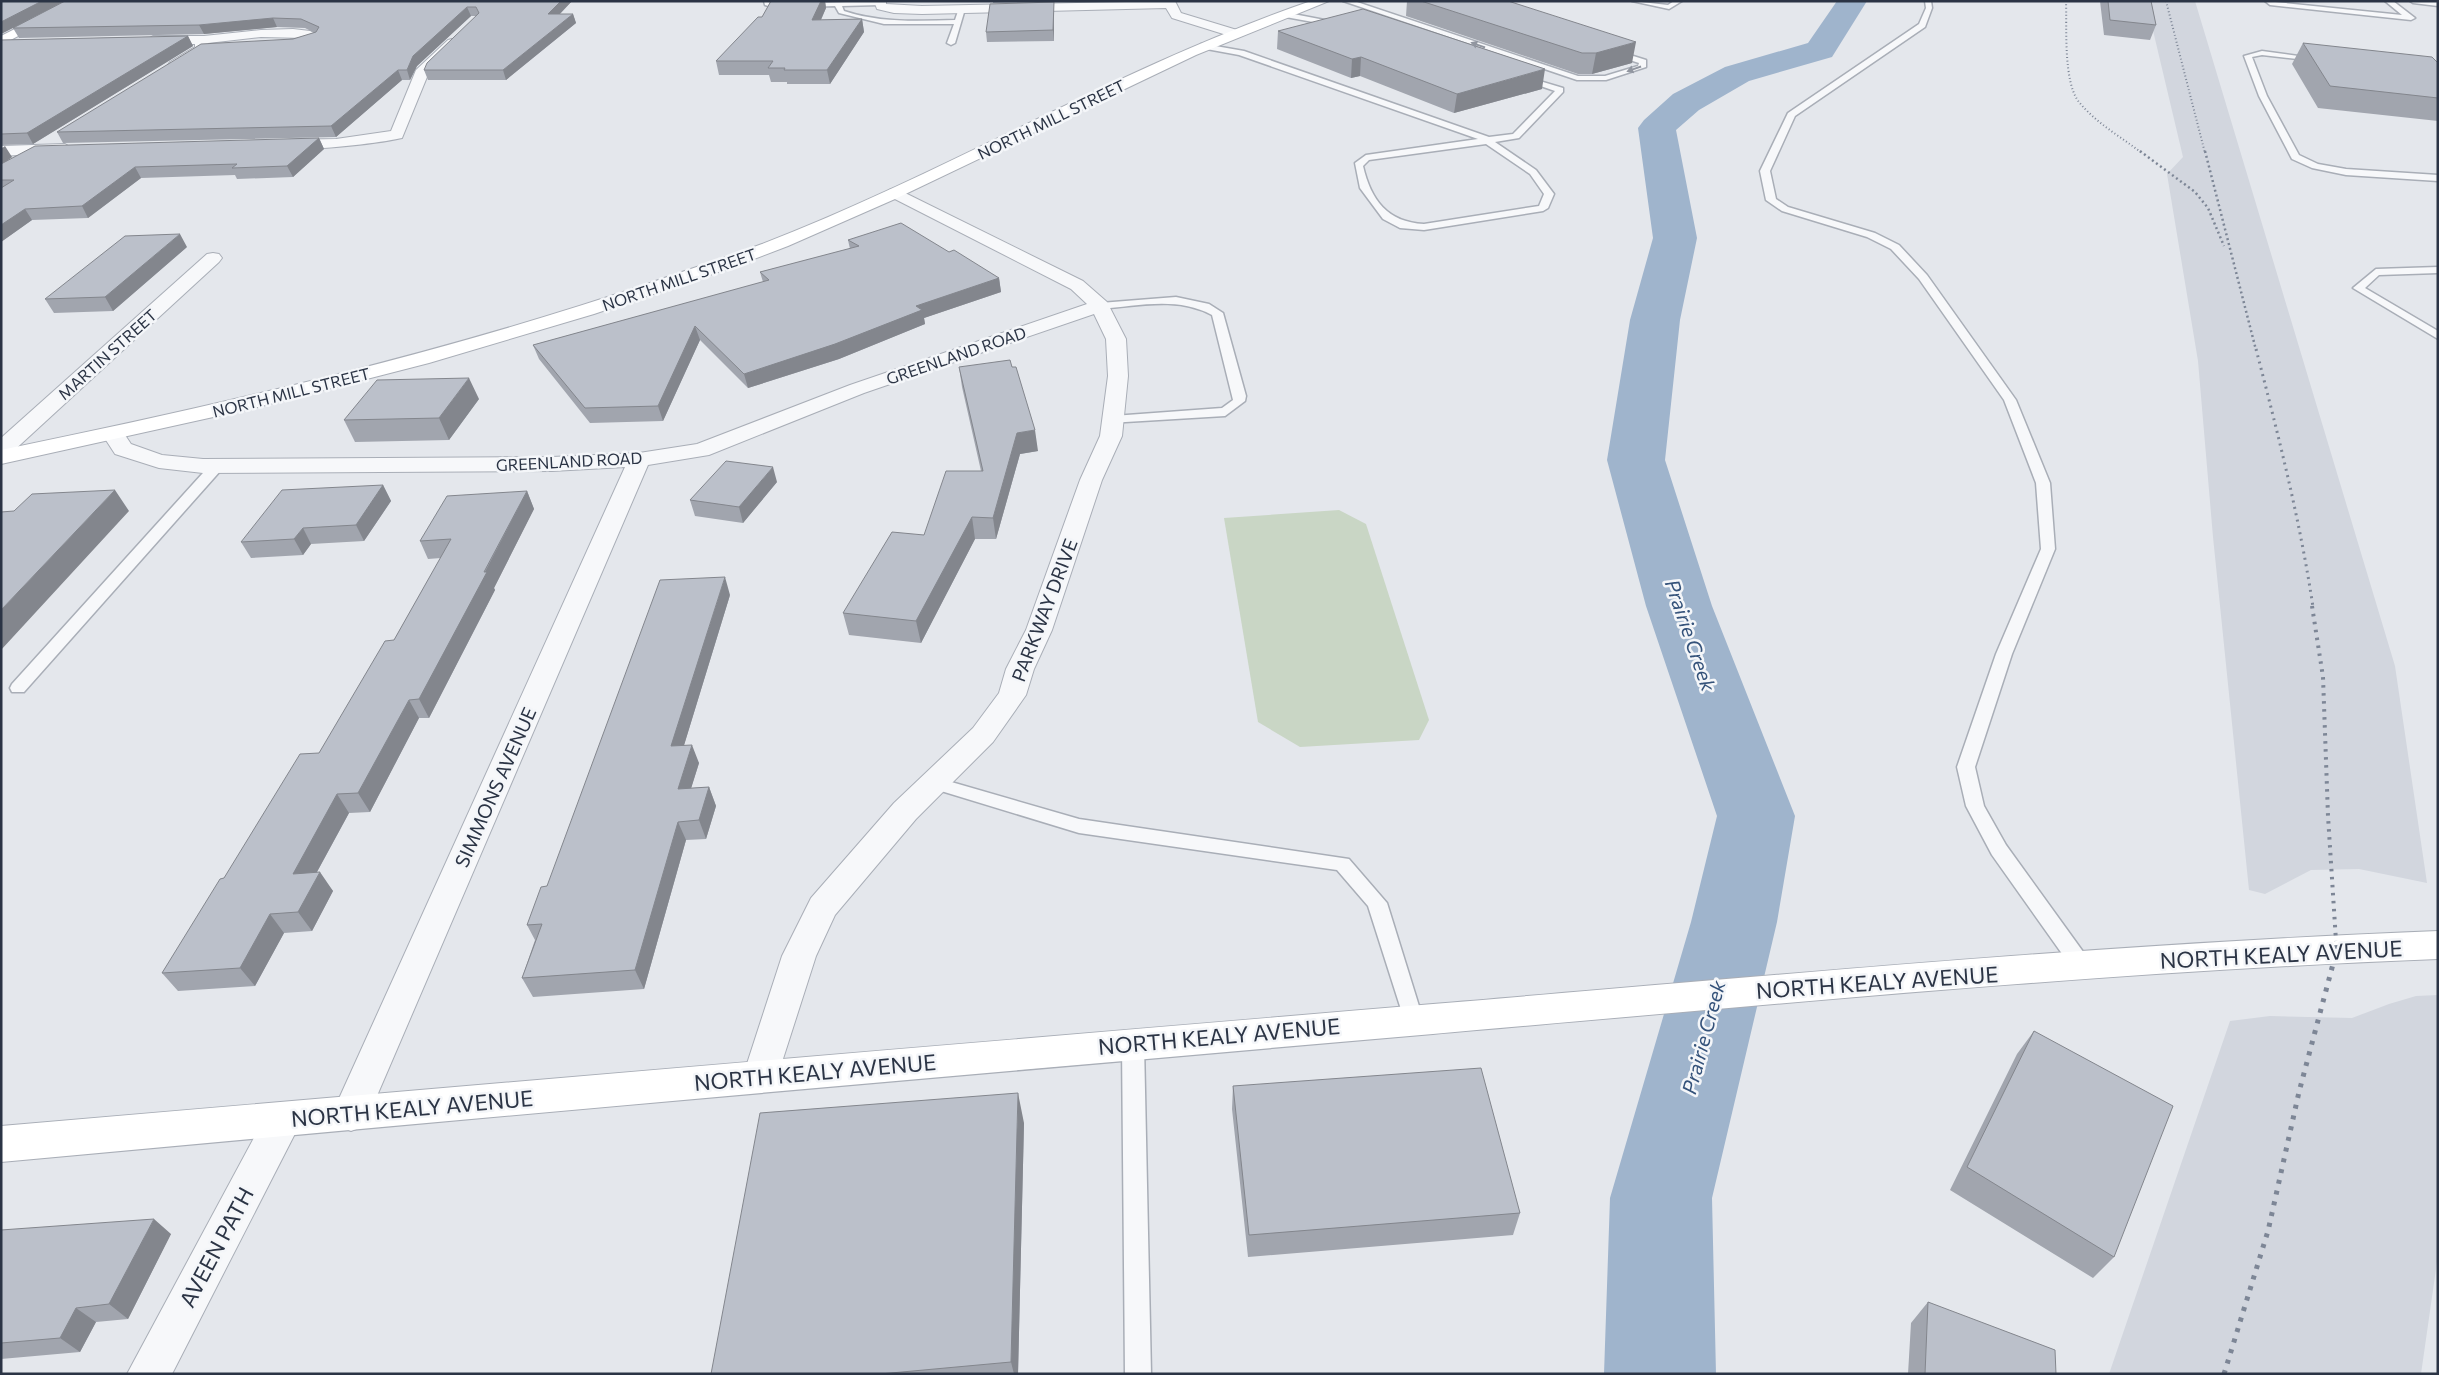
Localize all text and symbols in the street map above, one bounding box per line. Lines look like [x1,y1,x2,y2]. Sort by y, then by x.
one-way arrow [1471,41,1486,48]
one-way arrow [1626,66,1641,74]
street label: NORTH MILL STREET [974,75,1128,163]
street label: NORTH MILL STREET [600,244,758,314]
street label: MARTIN STREET [54,305,160,403]
street label: GREENLAND ROAD [884,322,1028,388]
street label: NORTH MILL STREET [210,363,372,421]
street label: GREENLAND ROAD [495,448,643,474]
street label: PARKWAY DRIVE [1006,535,1082,685]
water label: Prairie Creek [1661,576,1722,695]
street label: SIMMONS AVENUE [449,703,541,871]
street label: NORTH KEALY AVENUE [2159,934,2403,974]
street label: NORTH KEALY AVENUE [1755,960,1999,1004]
water label: Prairie Creek [1676,976,1730,1096]
street label: NORTH KEALY AVENUE [1097,1012,1341,1060]
street label: NORTH KEALY AVENUE [693,1048,937,1096]
street label: NORTH KEALY AVENUE [290,1084,534,1132]
street label: AVEEN PATH [173,1182,259,1312]

